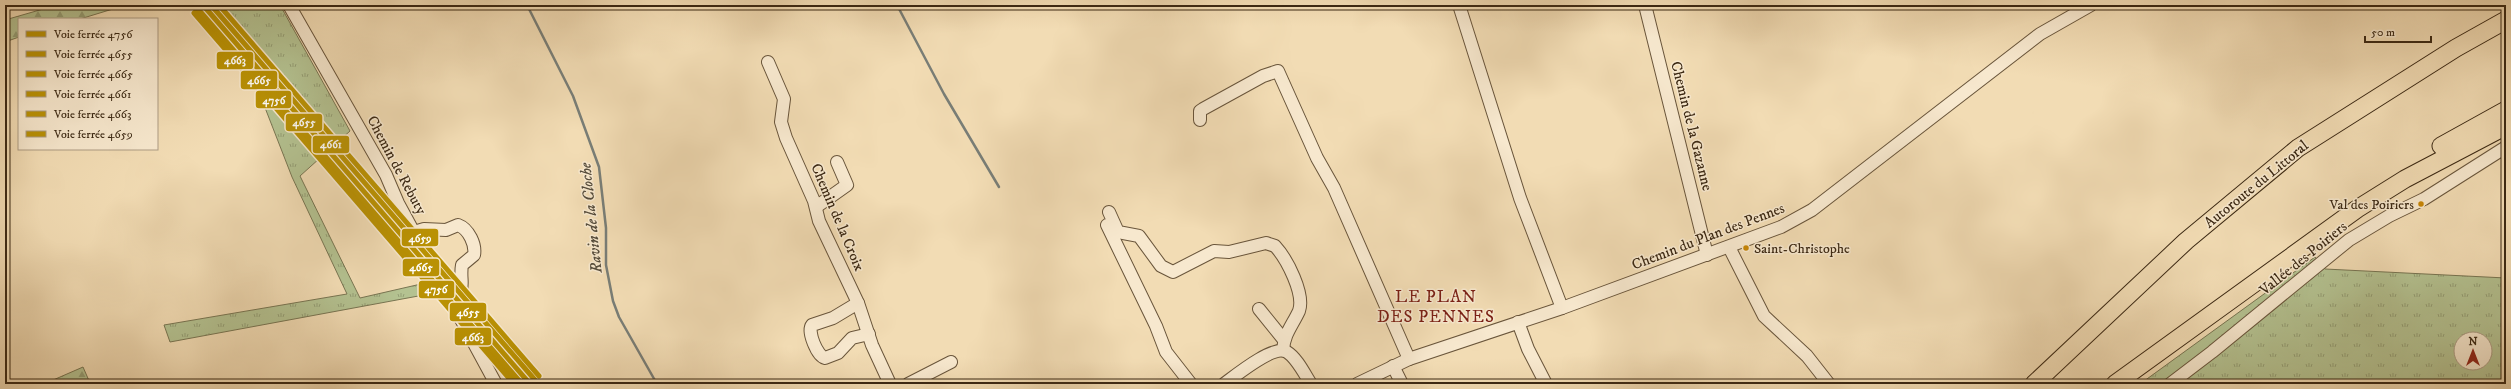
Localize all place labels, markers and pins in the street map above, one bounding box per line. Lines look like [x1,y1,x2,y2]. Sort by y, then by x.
place label: Val des Poiriers [2329,196,2414,214]
marker: Val des Poiriers [2416,199,2426,209]
place label: Saint-Christophe [1754,240,1850,258]
marker: Saint-Christophe [1741,243,1751,253]

